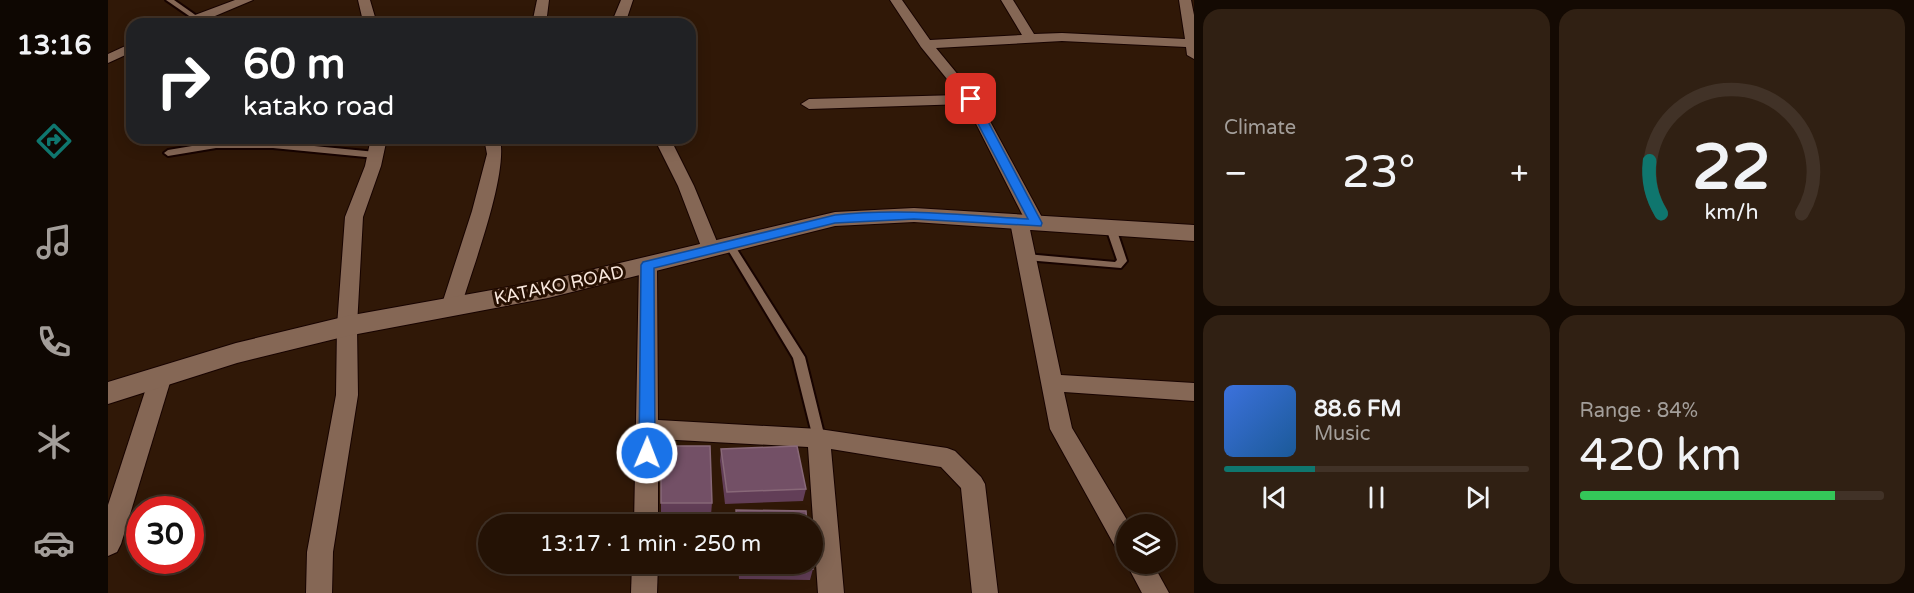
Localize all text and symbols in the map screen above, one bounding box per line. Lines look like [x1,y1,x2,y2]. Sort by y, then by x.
text: 13:16 [17,29,91,62]
text: 60 m [243,39,345,90]
icon: right [144,42,222,120]
pin [945,73,996,124]
icon: arrive [954,82,987,115]
text: katako road [243,90,394,123]
text: Climate [1224,116,1296,140]
icon: directions [33,120,75,162]
text: 22 [1693,131,1771,206]
text: 23° [1342,146,1415,200]
text: − [1224,154,1248,193]
text: + [1510,154,1528,193]
text: km/h [1705,200,1759,226]
icon: music [33,221,75,263]
street label: KATAKO ROAD [492,260,626,310]
icon: phone [33,321,75,363]
text: 88.6 FM [1314,396,1402,422]
text: Range · 84% [1580,399,1698,423]
icon: climate [33,421,75,463]
position arrow [615,421,679,485]
text: Music [1314,422,1370,446]
text: 420 km [1580,429,1742,483]
icon: previous [1258,481,1291,514]
icon: pause [1360,481,1393,514]
icon: next [1461,481,1494,514]
speed limit sign: 30 [126,496,204,574]
map controls [1116,514,1176,574]
button: layers [1116,514,1176,574]
icon: car [33,522,75,564]
text: 13:17 · 1 min · 250 m [540,531,761,557]

